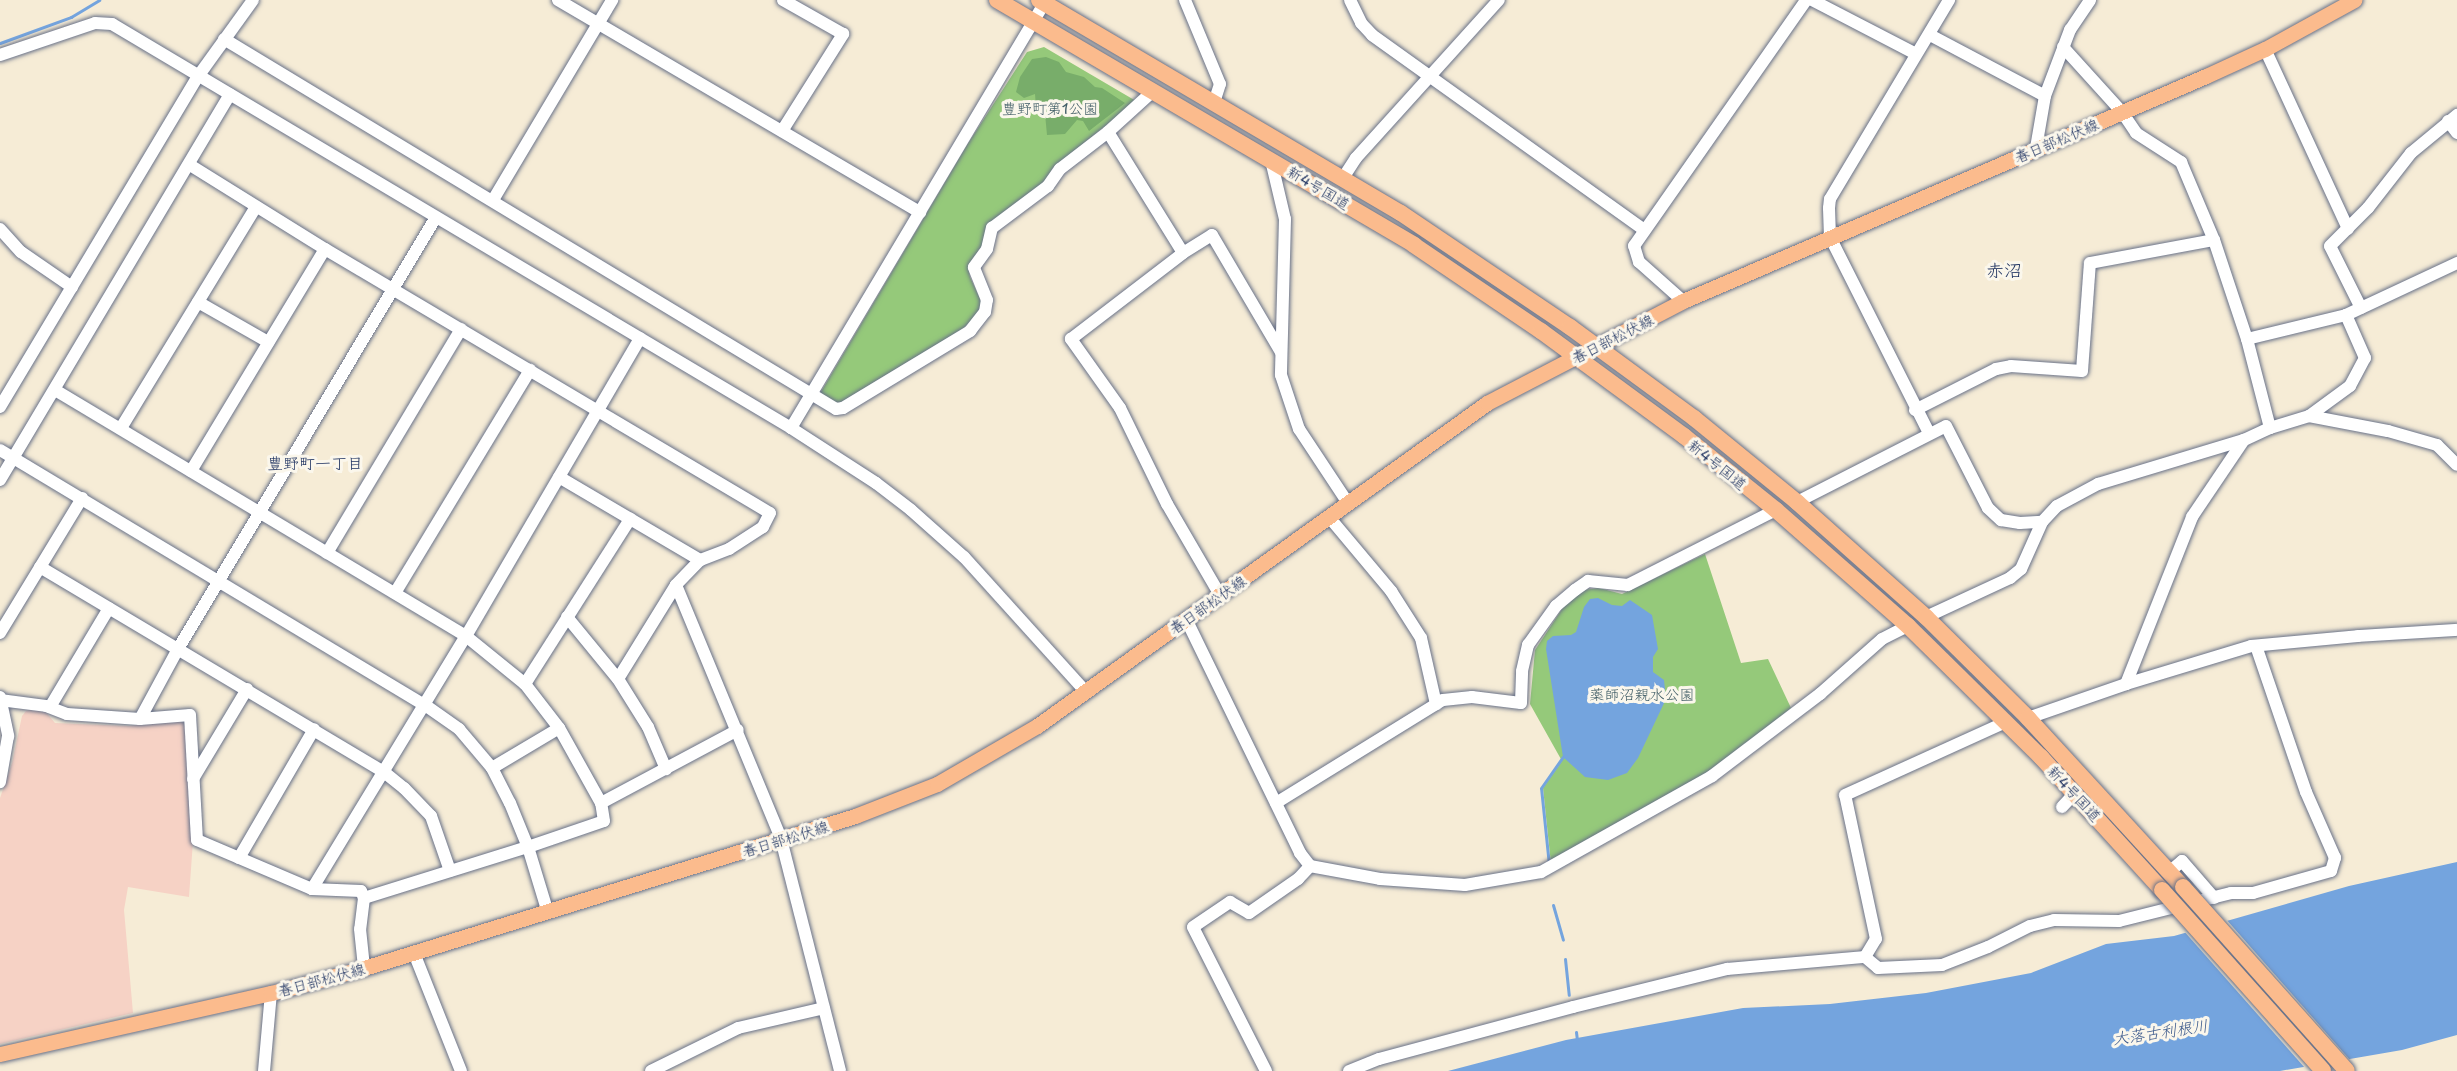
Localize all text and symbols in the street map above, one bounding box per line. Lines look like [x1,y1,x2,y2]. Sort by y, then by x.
park label: 豊野町第1公園 [1002,99,1098,117]
street label: 春日部松伏線 [2011,114,2101,166]
street label: 新4号国道 [1284,161,1354,213]
district label: 赤沼 [1986,259,2022,281]
street label: 春日部松伏線 [1568,310,1656,366]
street label: 新4号国道 [1685,435,1751,493]
district label: 豊野町一丁目 [267,452,363,472]
street label: 春日部松伏線 [1165,571,1249,637]
park label: 薬師沼親水公園 [1590,685,1694,703]
street label: 新4号国道 [2045,761,2105,825]
street label: 春日部松伏線 [739,816,831,860]
street label: 春日部松伏線 [275,959,367,999]
water label: 大落古利根川 [2111,1015,2209,1047]

